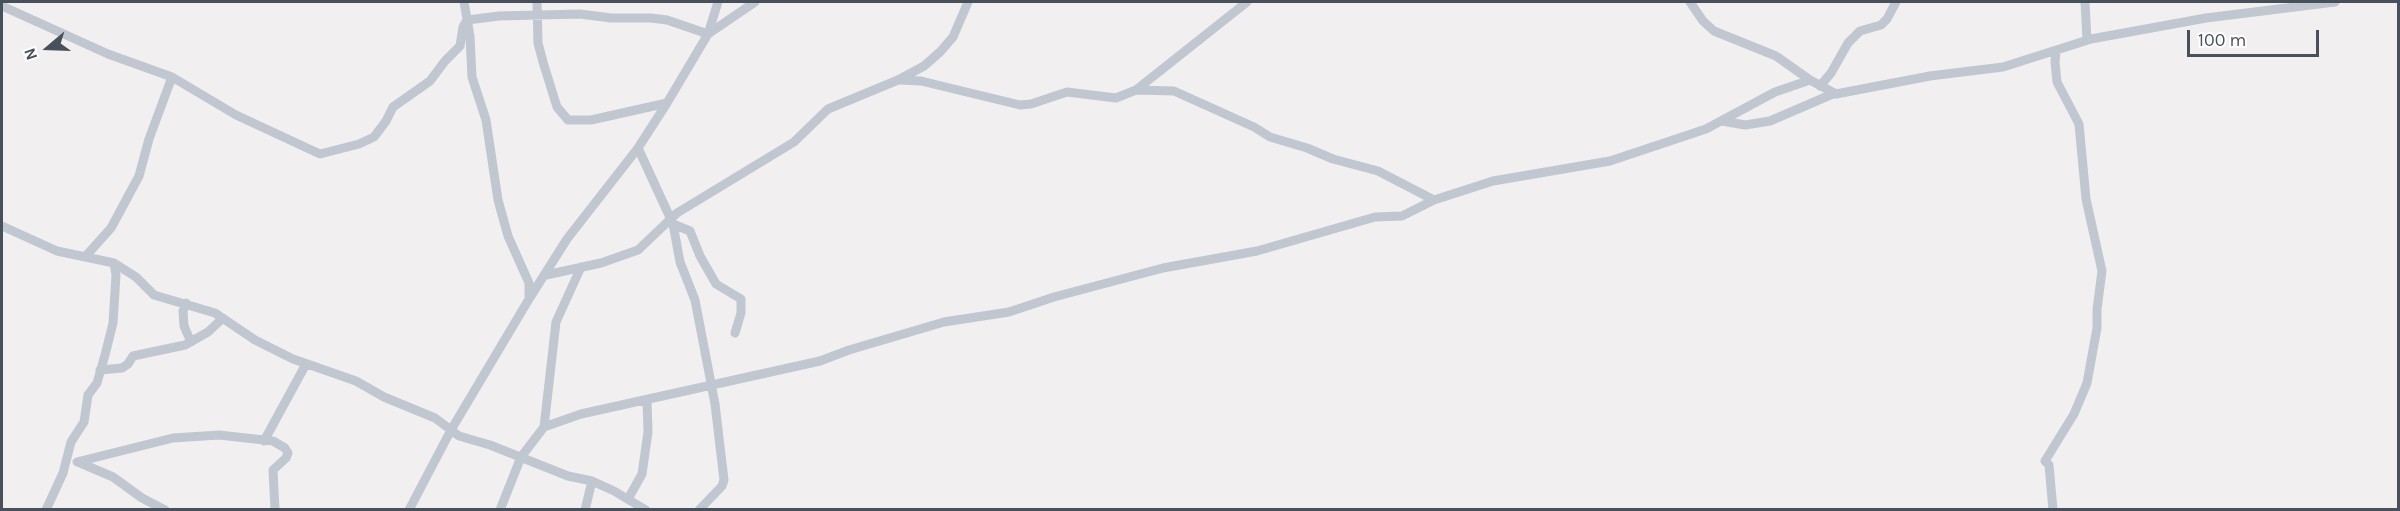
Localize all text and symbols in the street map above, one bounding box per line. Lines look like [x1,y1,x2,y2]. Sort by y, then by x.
north arrow [18,18,78,78]
scale bar [2190,18,2322,56]
text: 100 m [2198,29,2246,51]
text: N [20,46,41,63]

